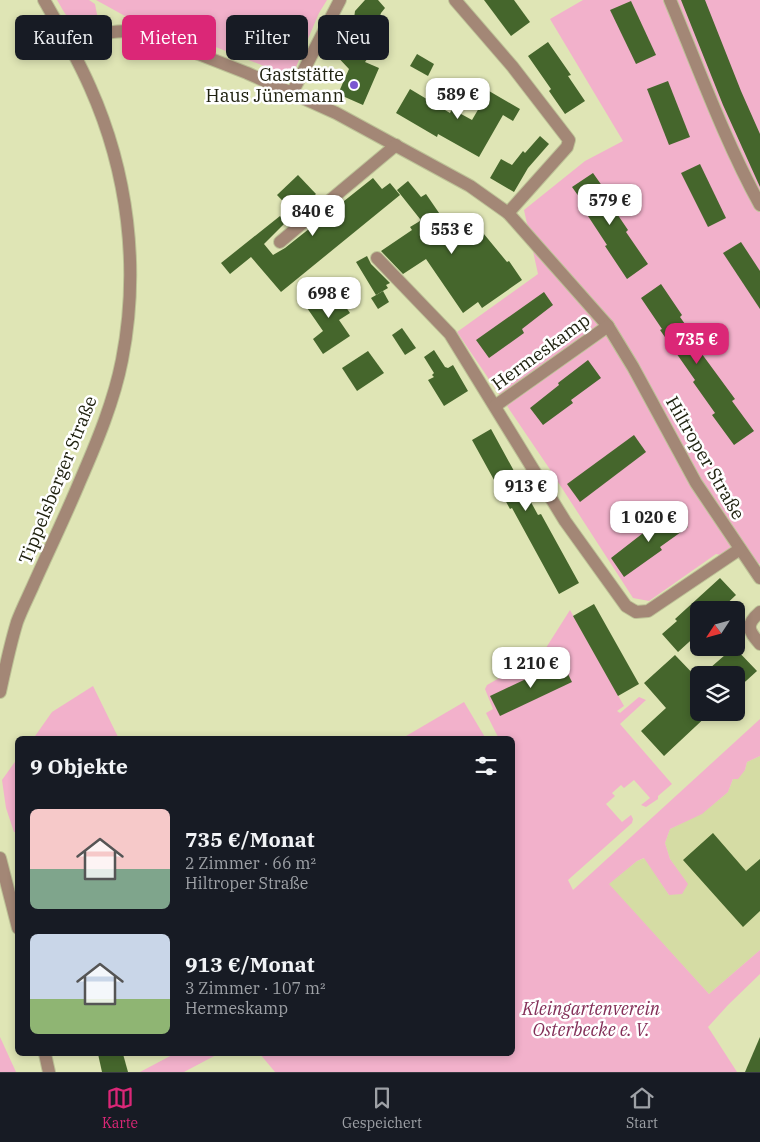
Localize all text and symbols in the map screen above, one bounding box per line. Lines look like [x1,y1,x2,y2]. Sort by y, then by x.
chip: Kaufen [15,15,112,60]
chip: Mieten [122,15,216,60]
chip: Filter [226,15,308,60]
chip: Neu [318,15,389,60]
place label: Gaststätte Haus Jünemann [206,63,344,107]
pin: 589 € [423,78,493,120]
marker: Gaststätte Haus Jünemann [348,79,360,91]
text: 589 € [437,84,479,104]
pin: 579 € [575,184,645,226]
text: 579 € [589,190,631,210]
pin: 840 € [278,194,348,237]
text: 840 € [292,201,334,221]
pin: 553 € [417,212,487,255]
text: 553 € [431,219,473,239]
pin: 698 € [294,276,364,319]
text: 698 € [308,283,350,303]
street label: Hermeskamp [487,308,594,395]
pin: 735 € [662,322,732,365]
text: 735 € [676,329,718,349]
street label: Tippelsberger Straße [13,392,102,567]
street label: Hiltroper Straße [661,392,750,524]
pin: 913 € [491,470,561,512]
text: 913 € [505,476,547,496]
pin: 1 020 € [603,500,695,543]
text: 1 020 € [621,507,677,527]
north arrow [690,601,745,656]
map controls [690,601,745,721]
pin: 1 210 € [485,646,577,689]
text: 1 210 € [503,653,559,673]
button: layers [690,666,745,721]
text: 9 Objekte [30,752,128,780]
icon: filters [472,752,500,780]
text: 735 €/Monat [185,825,314,853]
icon: home [70,829,130,889]
text: 2 Zimmer · 66 m² [185,853,316,873]
text: Hiltroper Straße [185,873,308,893]
text: 913 €/Monat [185,950,314,978]
icon: home [70,954,130,1014]
text: 3 Zimmer · 107 m² [185,978,326,998]
park label: Kleingartenverein Osterbecke e. V. [521,997,661,1041]
text: Hermeskamp [185,998,288,1018]
tab: Karte [102,1084,138,1132]
tab: Gespeichert [342,1084,422,1132]
tab: Start [626,1084,658,1132]

